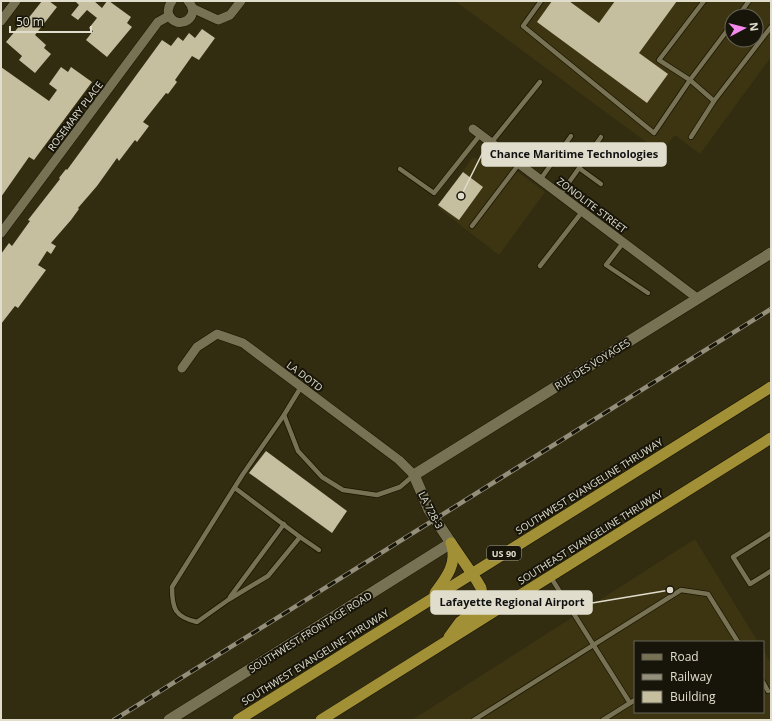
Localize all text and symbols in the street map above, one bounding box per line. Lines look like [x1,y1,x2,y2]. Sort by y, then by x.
scale bar [10,8,91,34]
north arrow [724,8,764,48]
text: 50 m [16,13,44,30]
text: N [746,21,762,32]
street label: ROSEMARY PLACE [44,78,106,154]
callout: Chance Maritime Technologies [482,143,666,166]
text: Chance Maritime Technologies [490,146,659,161]
street label: ZONOLITE STREET [554,174,630,236]
street label: RUE DES VOYAGES [552,335,632,393]
street label: LA DOTD [284,358,326,394]
street label: SOUTHWEST EVANGELINE THRUWAY [513,434,666,537]
street label: SOUTHEAST EVANGELINE THRUWAY [515,486,665,588]
street label: LA 728-3 [415,489,447,531]
road number: US 90 [487,546,521,560]
street label: SOUTHWEST FRONTAGE ROAD [246,588,374,676]
callout: Lafayette Regional Airport [431,591,592,614]
text: Lafayette Regional Airport [439,594,585,609]
street label: SOUTHWEST EVANGELINE THRUWAY [239,605,392,708]
legend [634,641,764,713]
text: Road [670,648,699,665]
text: Railway [670,668,713,685]
text: Building [670,688,716,705]

